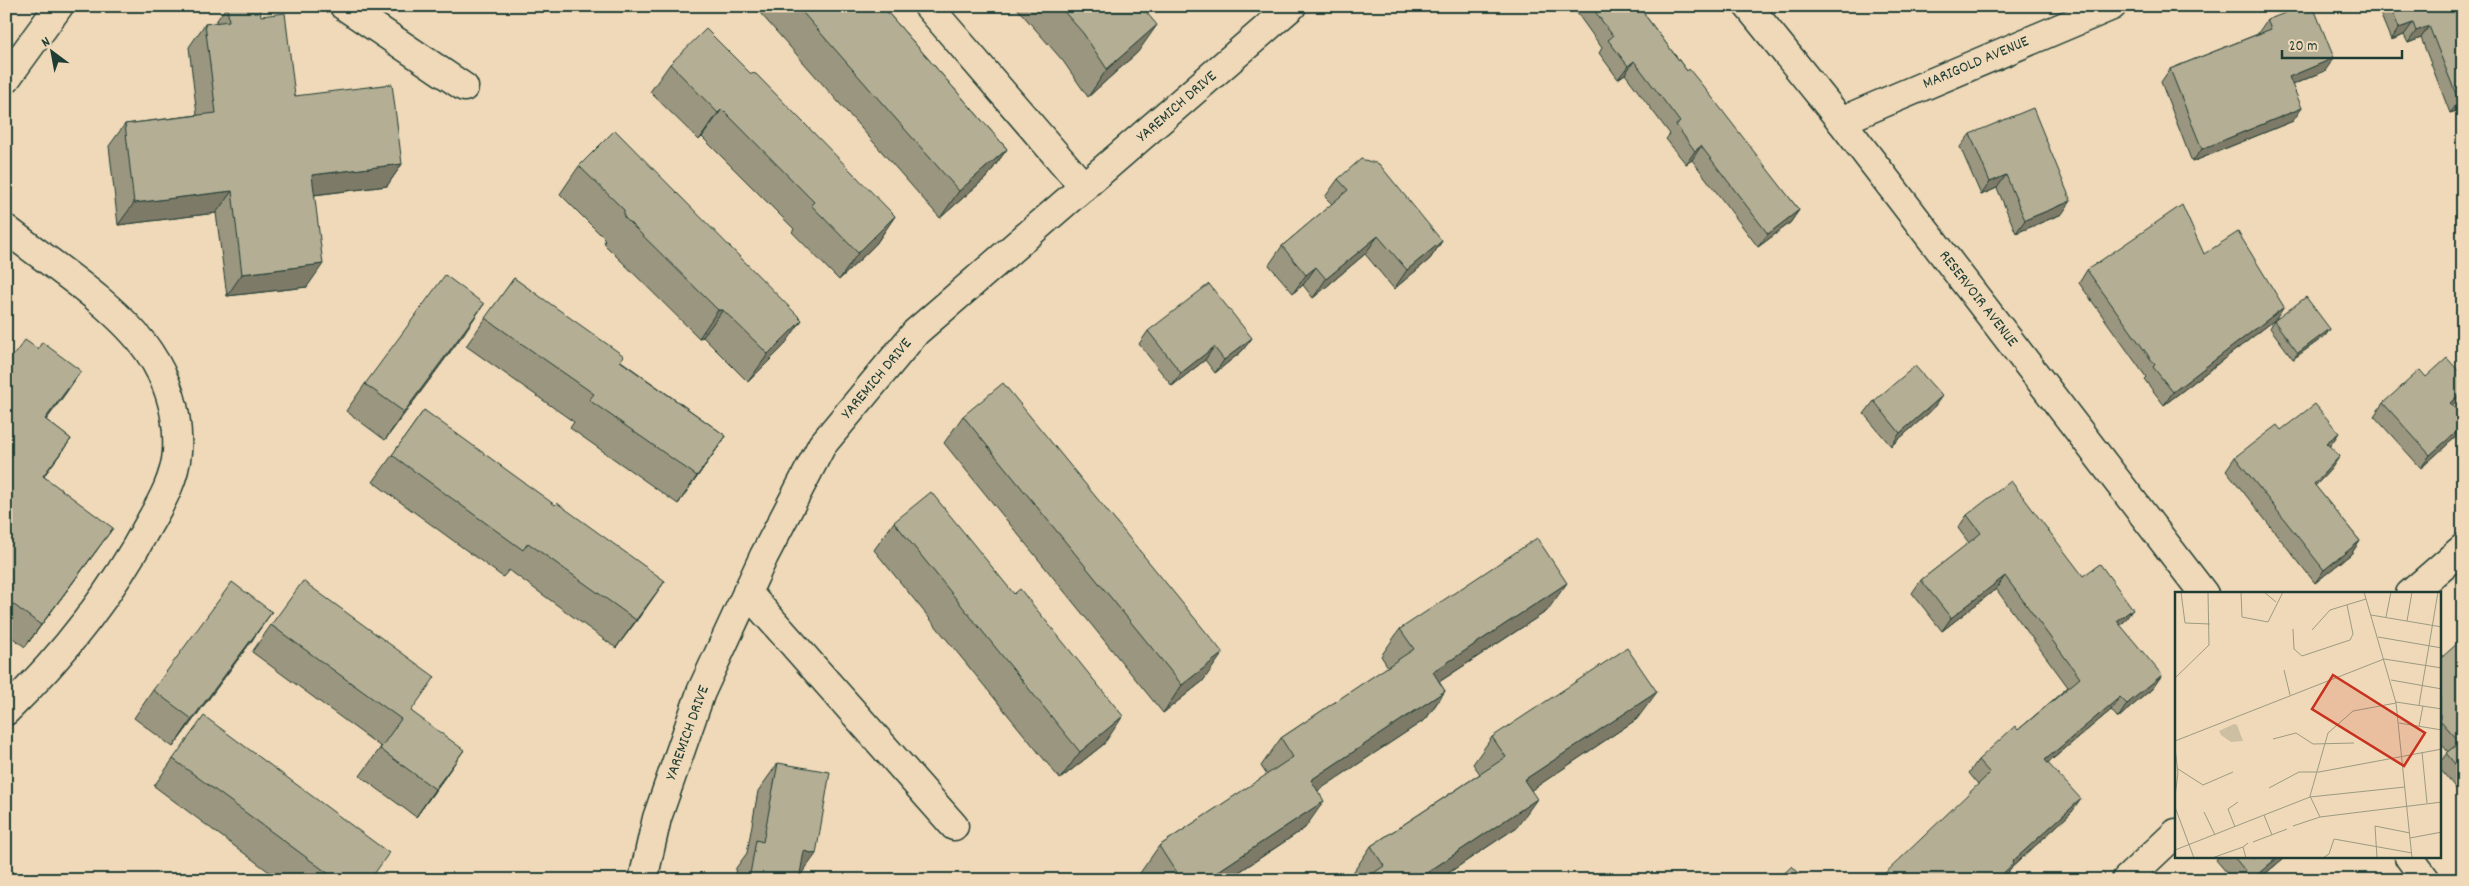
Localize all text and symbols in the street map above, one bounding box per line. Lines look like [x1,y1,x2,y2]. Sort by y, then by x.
north arrow [28,28,78,78]
scale bar [2282,28,2402,60]
street label: MARIGOLD AVENUE [1919,30,2033,96]
text: N [38,32,54,53]
text: 20 m [2289,36,2317,58]
street label: YAREMICH DRIVE [1132,65,1223,148]
street label: RESERVOIR AVENUE [1933,246,2024,353]
street label: YAREMICH DRIVE [836,333,918,425]
inset map [2175,592,2442,858]
street label: YAREMICH DRIVE [660,682,716,784]

